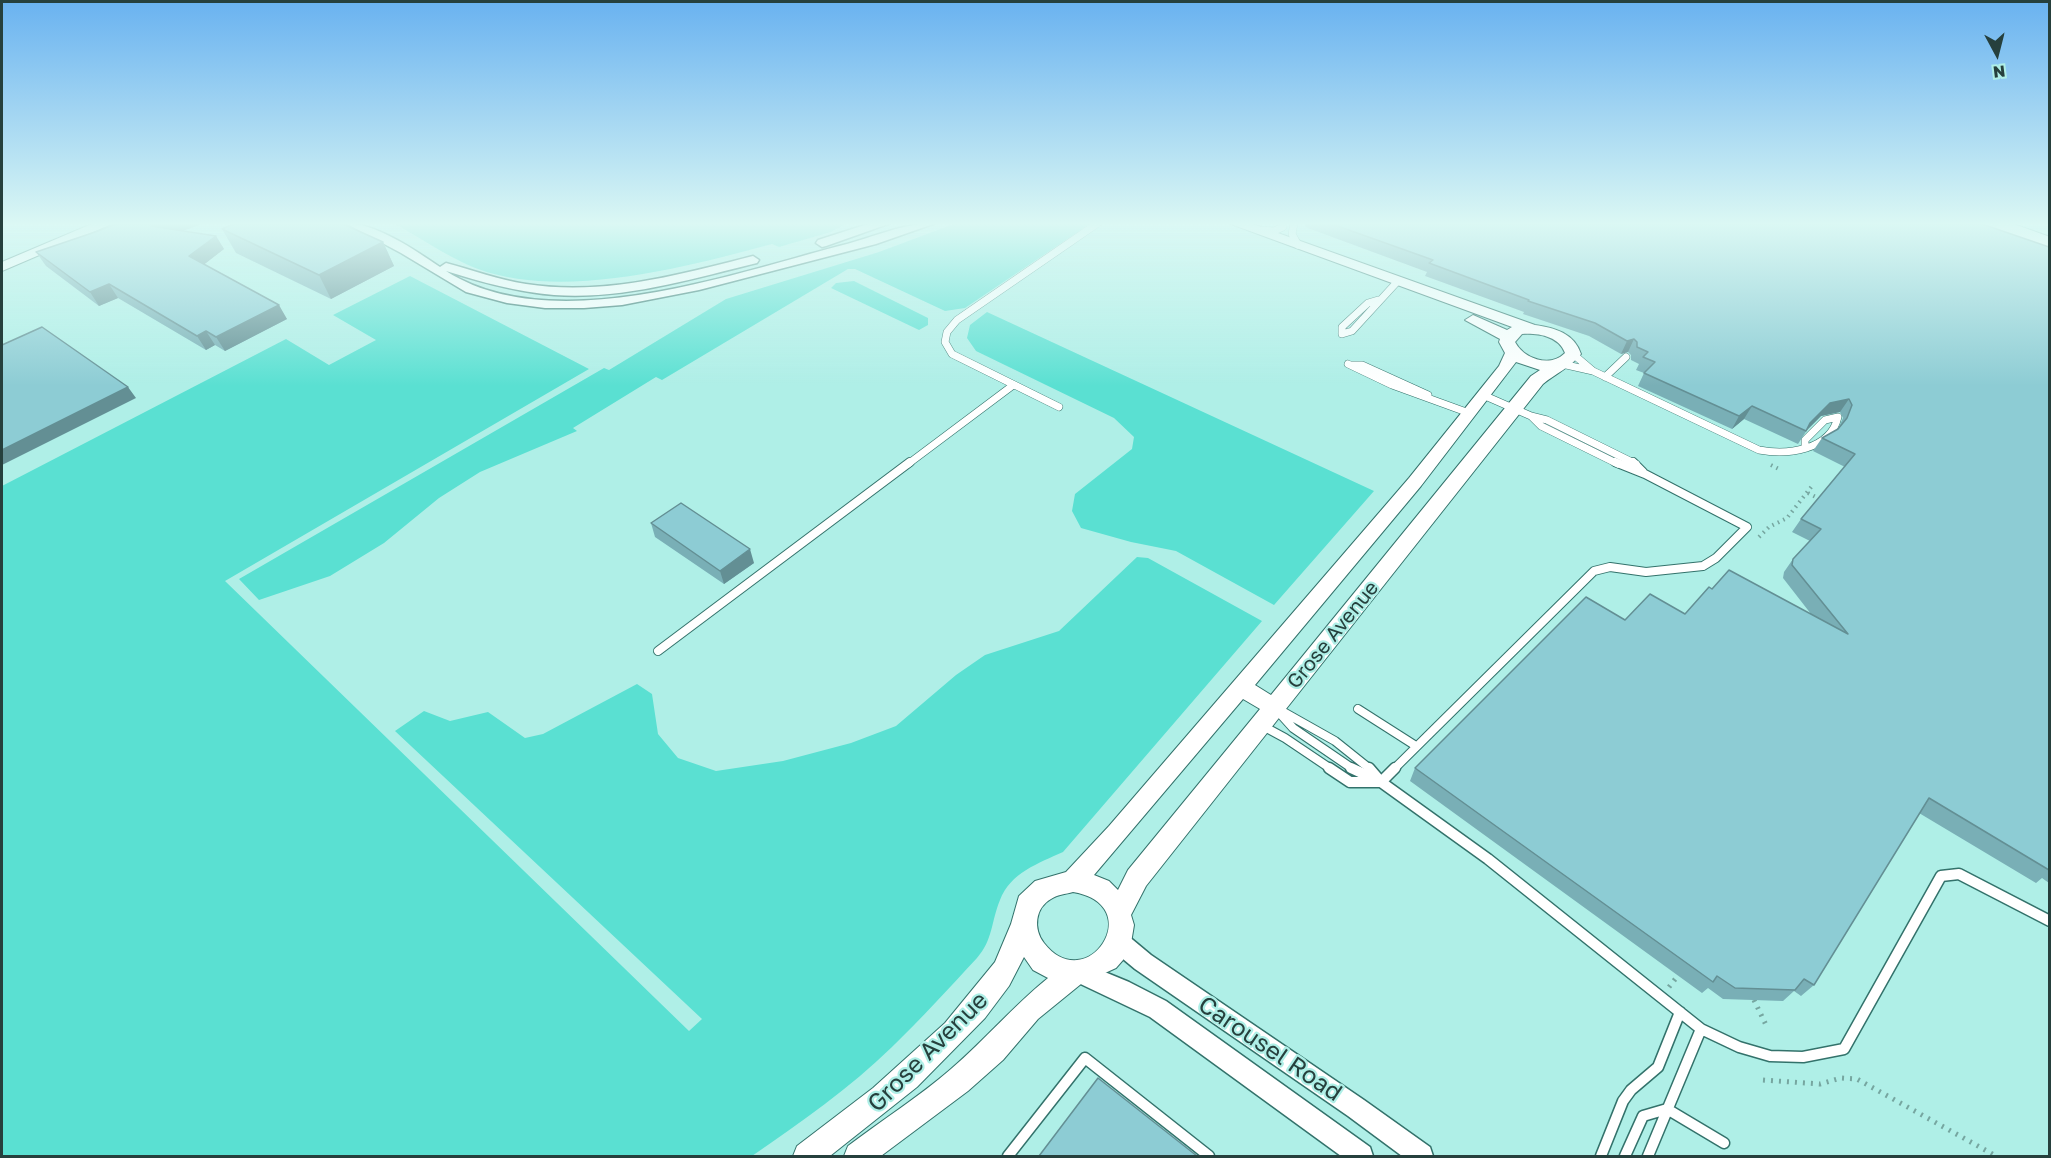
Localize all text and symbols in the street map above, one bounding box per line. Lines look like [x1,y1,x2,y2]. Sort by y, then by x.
north arrow [1967,24,2027,84]
text: N [1992,61,2006,83]
street label: Grose Avenue [1282,576,1384,694]
street label: Grose Avenue [862,986,994,1118]
street label: Carousel Road [1193,990,1347,1108]

